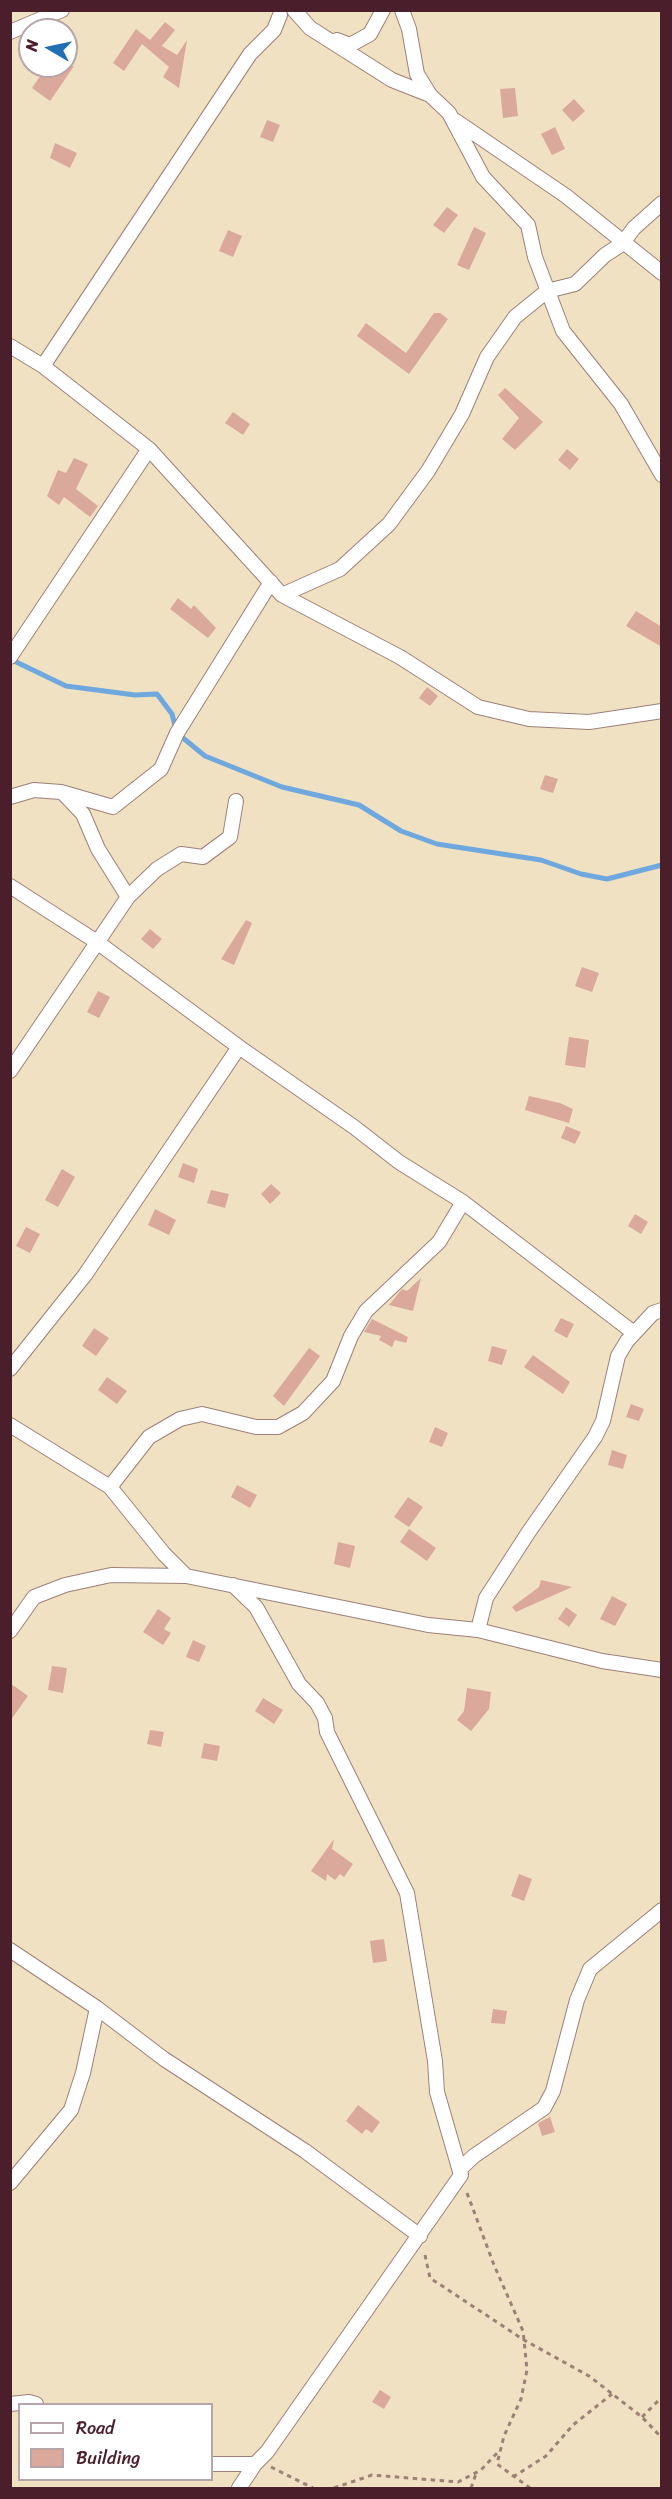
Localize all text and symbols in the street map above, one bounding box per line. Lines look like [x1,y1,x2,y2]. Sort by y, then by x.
north arrow [18,18,78,78]
text: N [17,38,47,53]
legend [18,2403,213,2481]
text: Road [76,2412,115,2444]
text: Building [76,2442,140,2474]

